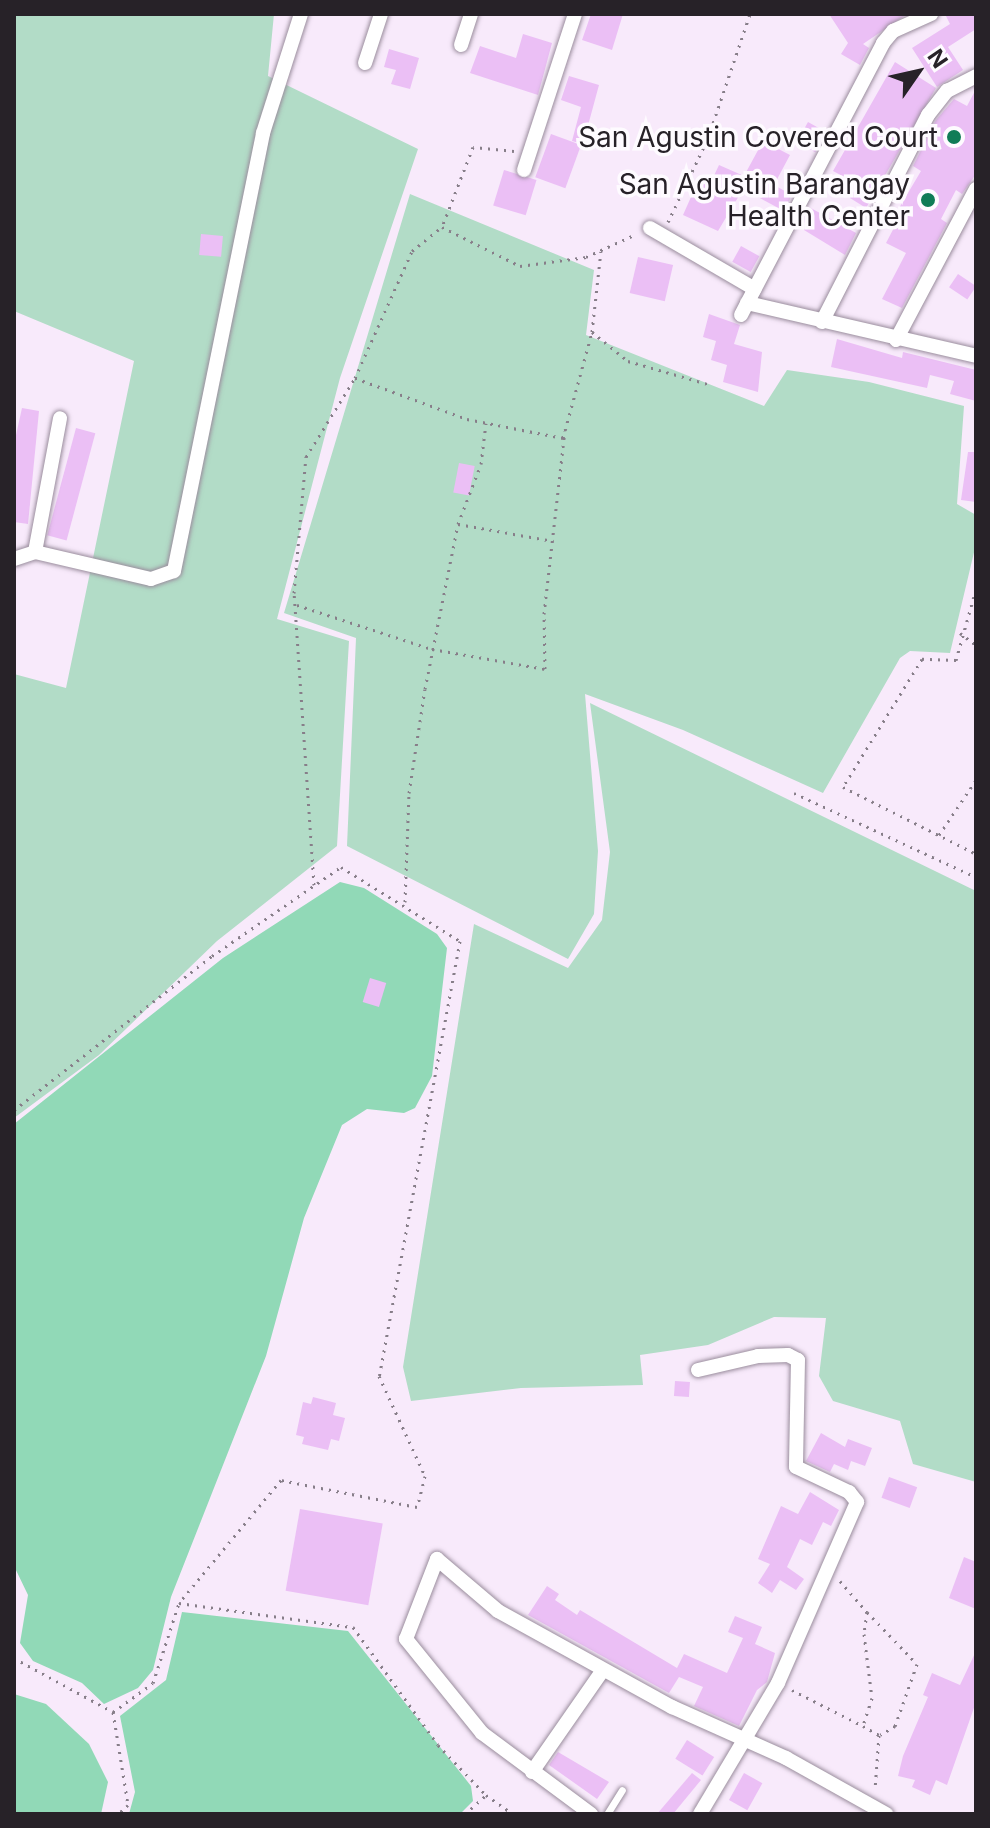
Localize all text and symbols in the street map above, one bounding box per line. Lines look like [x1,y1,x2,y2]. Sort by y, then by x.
north arrow [878,32,958,112]
text: N [922,44,953,73]
place label: San Agustin Covered Court [578,120,938,154]
marker: San Agustin Covered Court [945,128,963,146]
place label: San Agustin Barangay Health Center [619,167,910,233]
marker: San Agustin Barangay Health Center [917,189,939,211]

